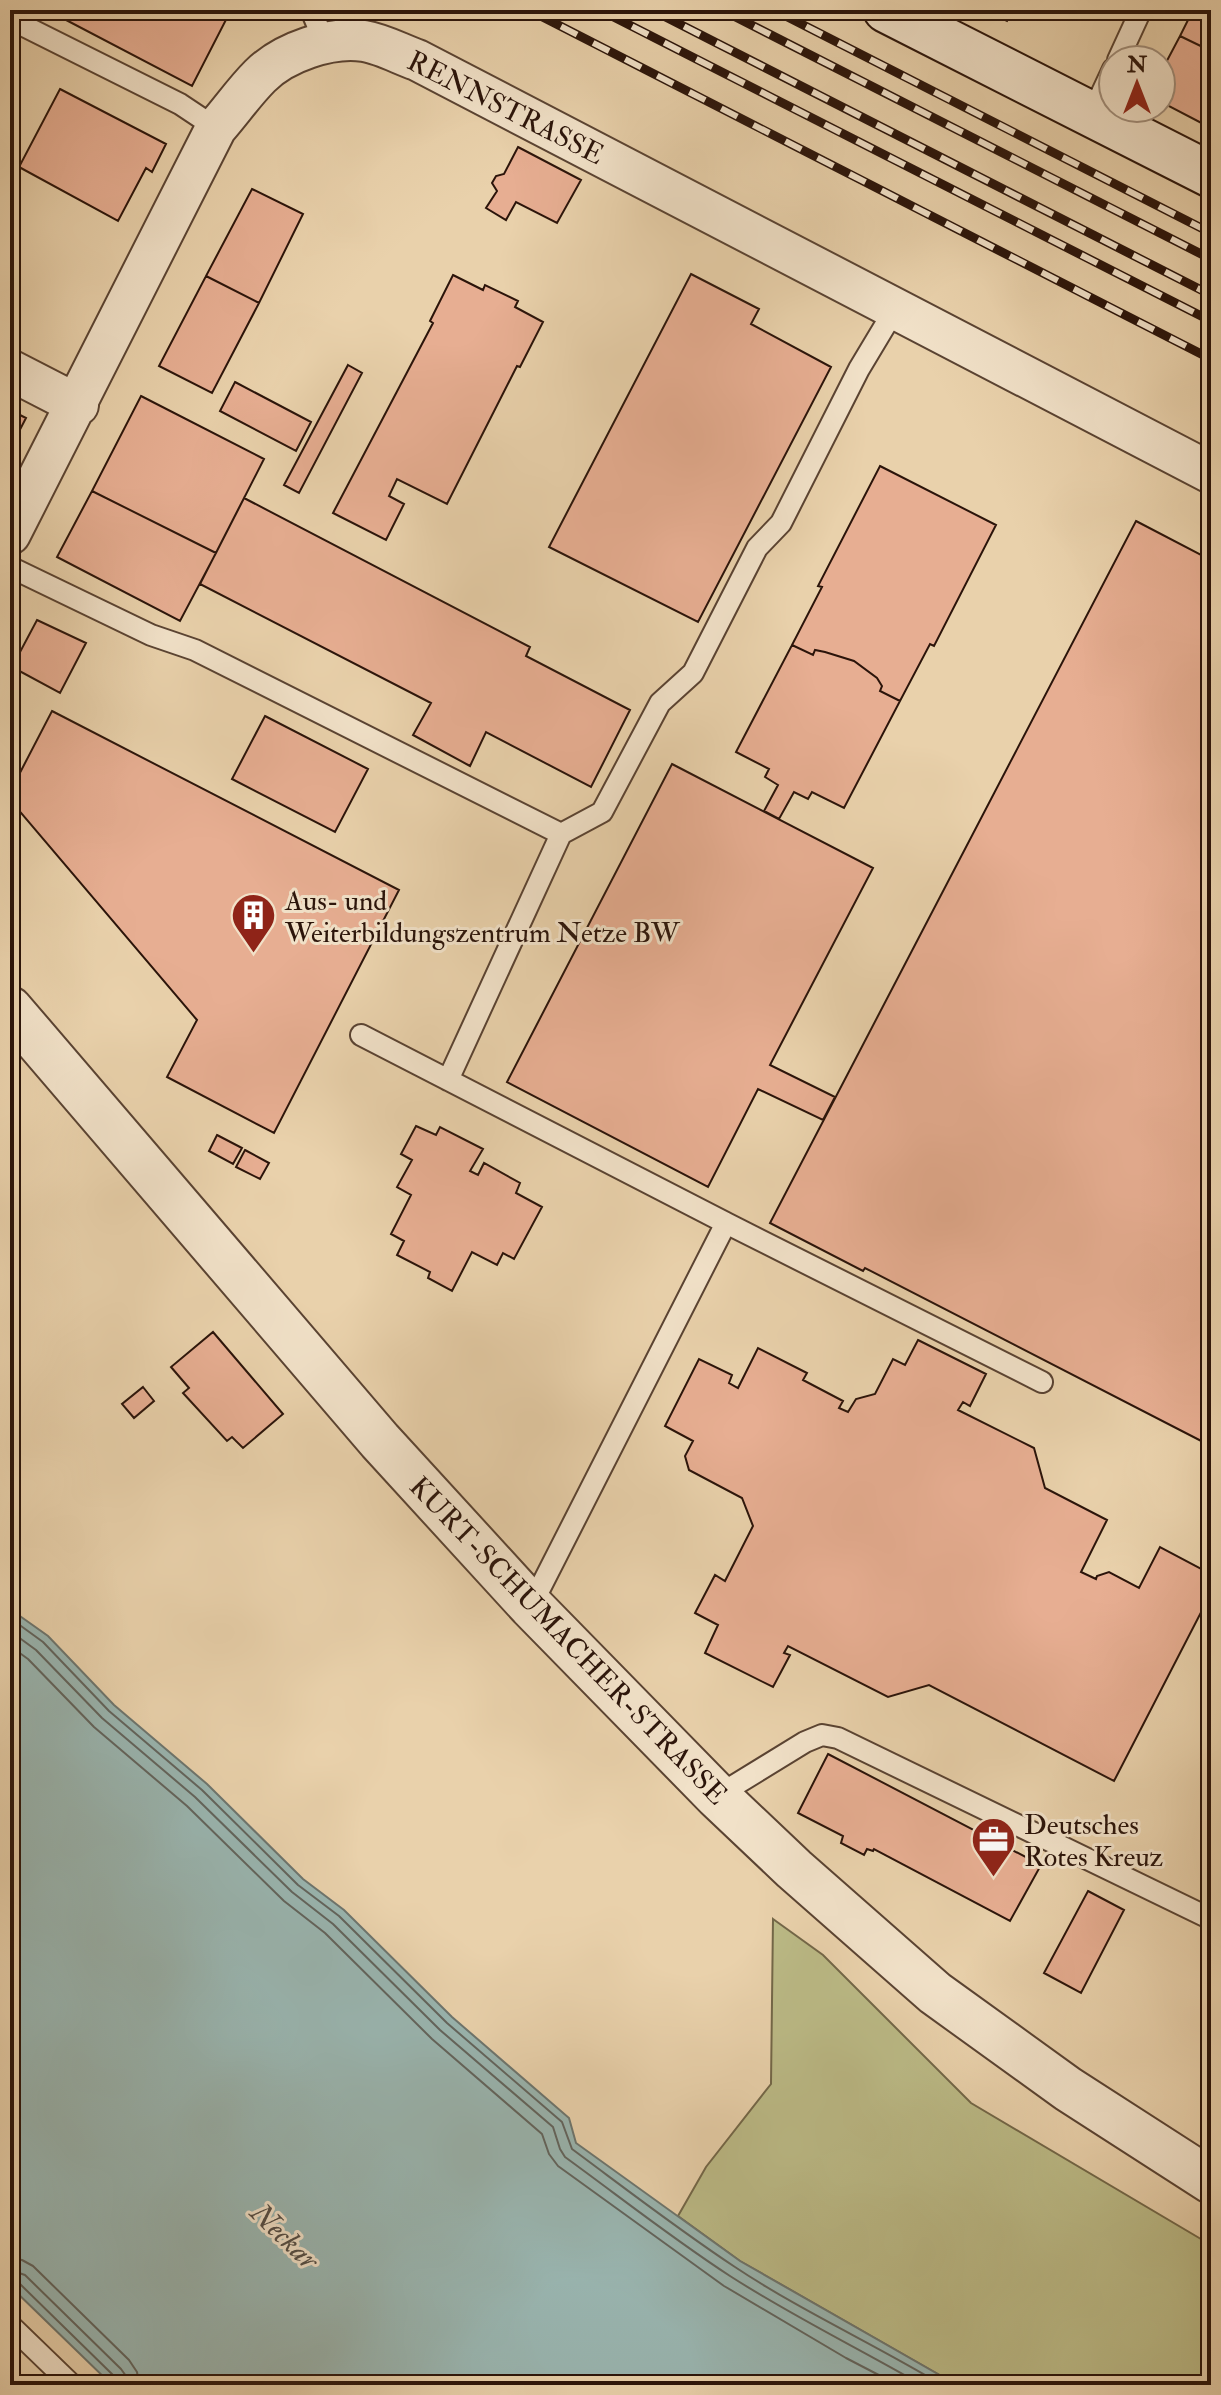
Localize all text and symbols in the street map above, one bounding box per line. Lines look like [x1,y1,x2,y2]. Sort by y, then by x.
street label: RENNSTRASSE [401,44,609,173]
north arrow [1097,44,1177,124]
text: N [1126,51,1147,79]
place label: Aus- und Weiterbildungszentrum Netze BW [284,884,681,951]
building icon: Aus- und Weiterbildungszentrum Netze BW [230,892,278,955]
street label: KURT-SCHUMACHER-STRASSE [402,1470,734,1812]
place label: Deutsches Rotes Kreuz [1024,1808,1164,1875]
office icon: Deutsches Rotes Kreuz [969,1816,1017,1879]
water label: Neckar [241,2194,328,2279]

